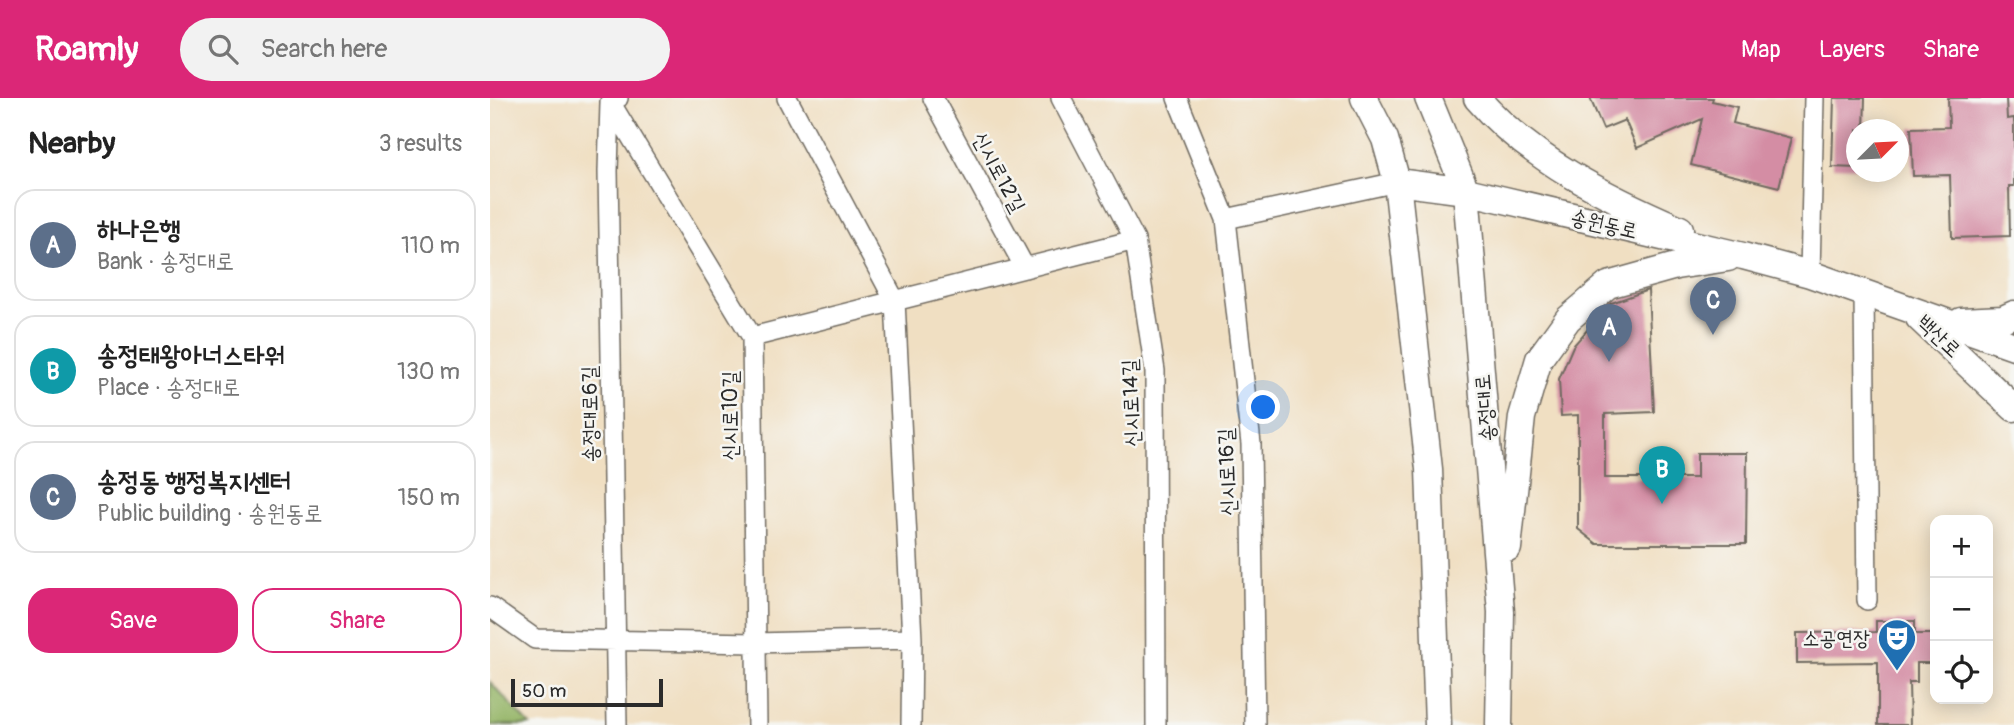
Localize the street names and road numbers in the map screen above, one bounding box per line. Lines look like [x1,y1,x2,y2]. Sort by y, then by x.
street label: 신시로12길 [966,127,1031,217]
street label: 송원동로 [1568,204,1640,245]
street label: 백산로 [1911,309,1966,364]
street label: 신시로14길 [1116,358,1147,447]
street label: 송정대로6길 [576,365,605,463]
street label: 신시로10길 [717,371,744,461]
street label: 송정대로 [1469,373,1502,443]
street label: 신시로16길 [1212,427,1243,516]

